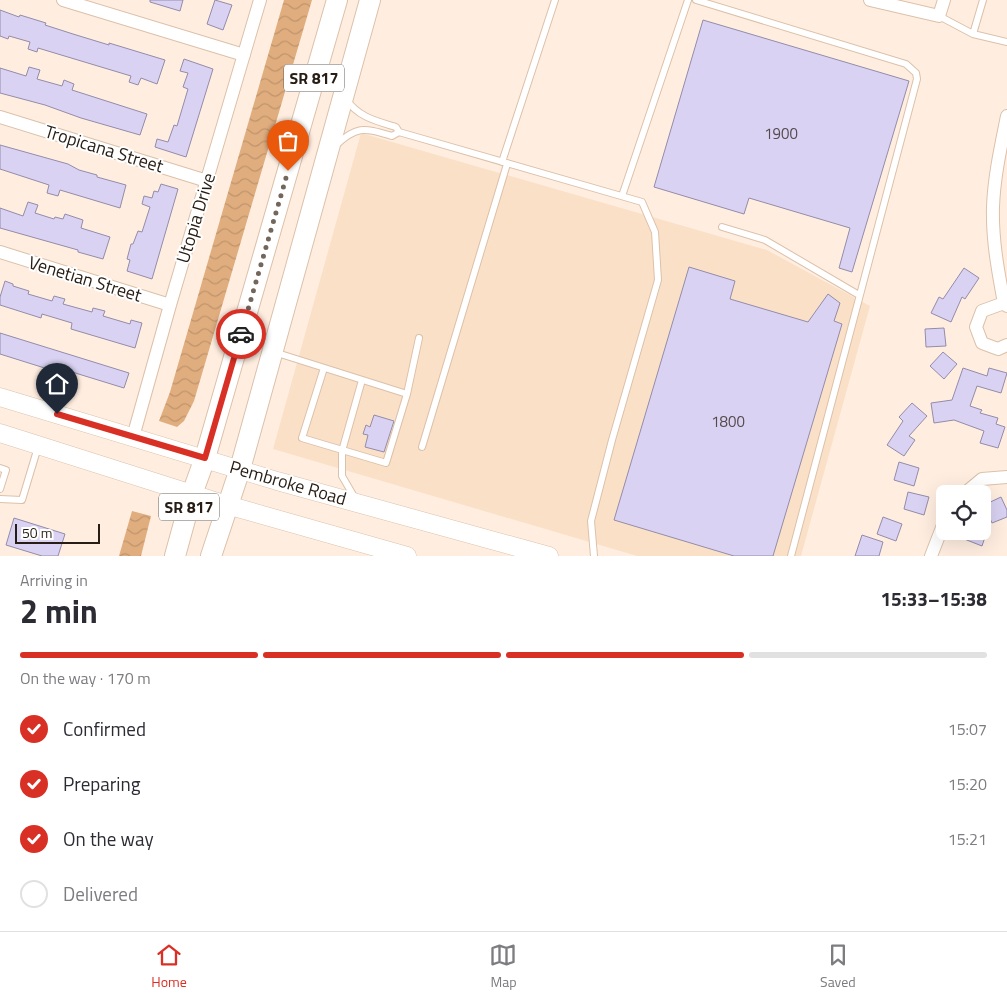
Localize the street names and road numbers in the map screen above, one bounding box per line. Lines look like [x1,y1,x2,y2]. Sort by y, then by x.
road number: SR 817 [284,64,344,92]
street label: Tropicana Street [41,118,167,180]
street label: Utopia Drive [169,169,222,266]
street label: Venetian Street [25,249,146,309]
street label: Pembroke Road [227,453,350,512]
road number: SR 817 [159,494,219,520]

